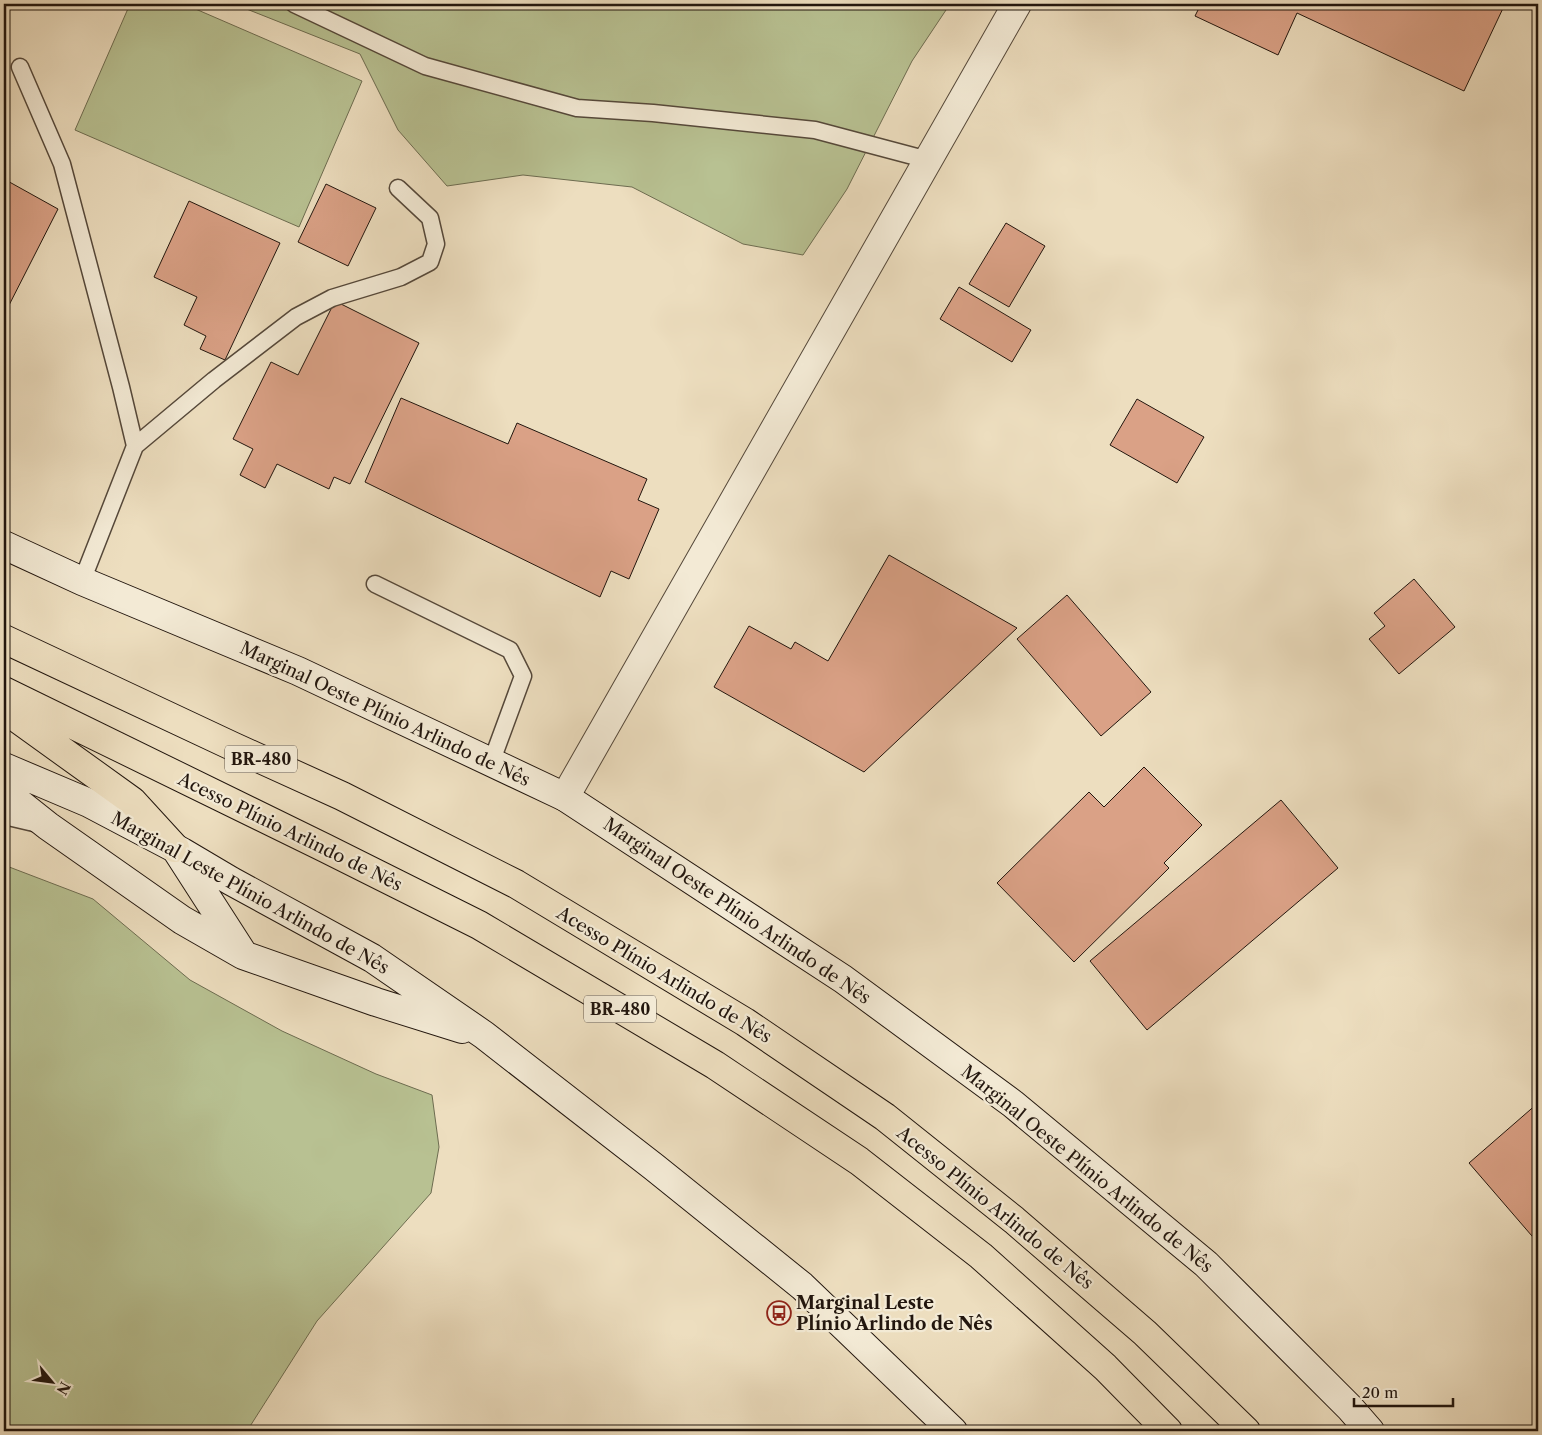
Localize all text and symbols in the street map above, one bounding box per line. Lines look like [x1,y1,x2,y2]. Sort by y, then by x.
street label: Marginal Oeste Plínio Arlindo de Nês [236,637,534,791]
road number: BR-480 [225,746,297,772]
street label: Acesso Plínio Arlindo de Nês [173,768,406,896]
street label: Marginal Leste Plínio Arlindo de Nês [107,807,393,979]
street label: Marginal Oeste Plínio Arlindo de Nês [599,813,875,1009]
street label: Acesso Plínio Arlindo de Nês [552,902,775,1048]
road number: BR-480 [584,996,656,1022]
street label: Marginal Oeste Plínio Arlindo de Nês [957,1061,1217,1277]
street label: Acesso Plínio Arlindo de Nês [891,1121,1098,1294]
place label: Marginal Leste Plínio Arlindo de Nês [796,1292,992,1335]
bus stop icon: Marginal Leste Plínio Arlindo de Nês [766,1300,792,1326]
north arrow [28,1358,78,1408]
scale bar [1354,1375,1453,1407]
text: N [53,1379,74,1398]
text: 20 m [1362,1383,1398,1402]

